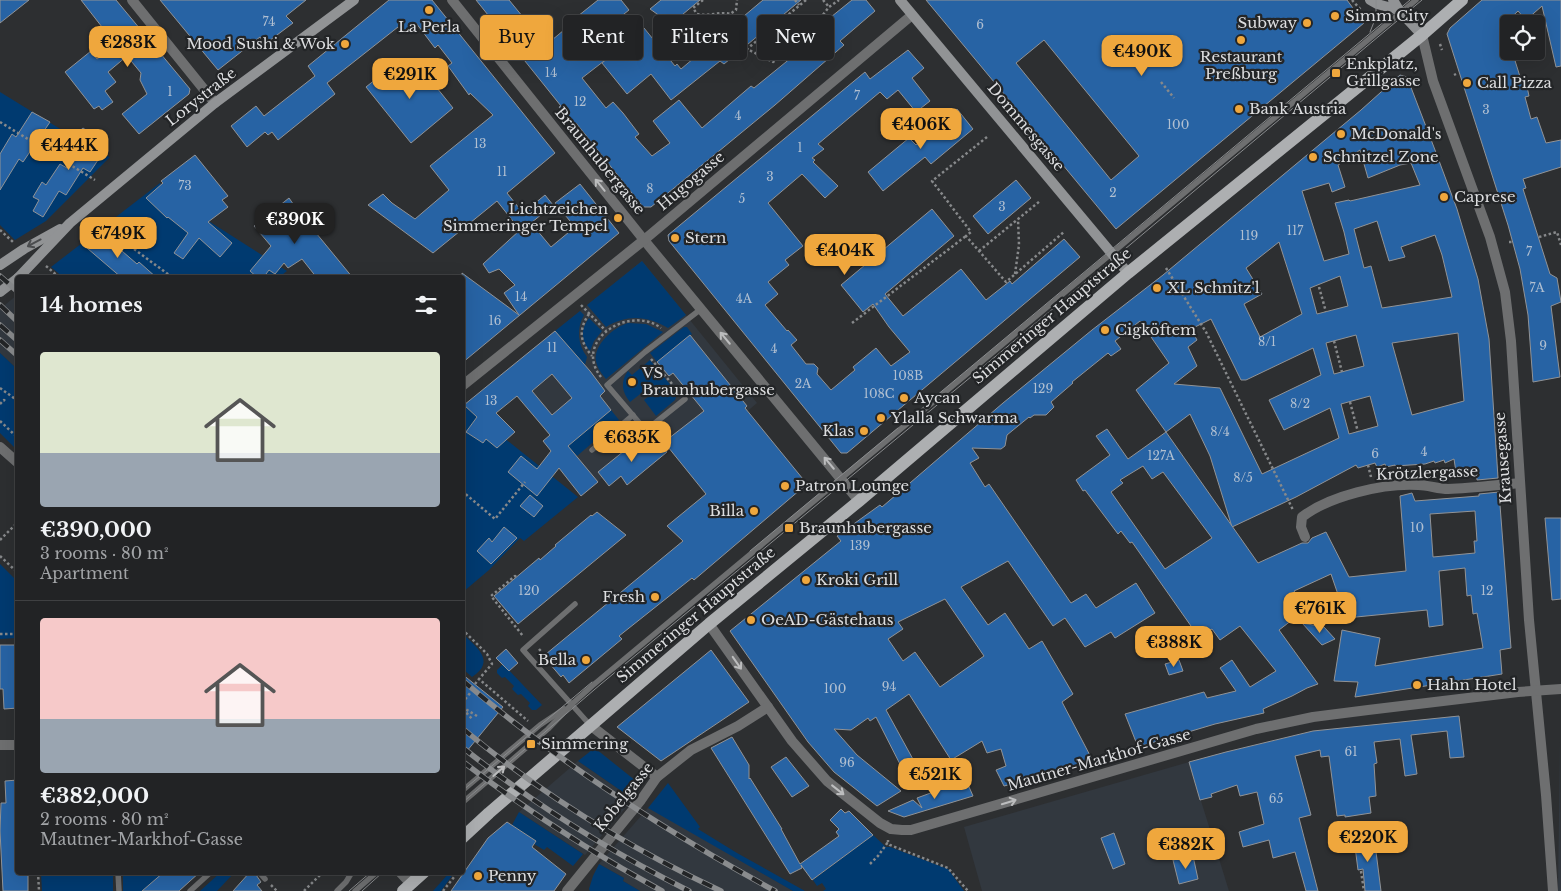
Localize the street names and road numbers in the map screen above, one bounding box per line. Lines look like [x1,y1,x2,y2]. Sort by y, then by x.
street label: Lorystraße [162,63,240,130]
street label: Dommesgasse [984,78,1069,175]
street label: Braunhubergasse [551,103,650,218]
street label: Hugogasse [653,147,728,214]
street label: Simmeringer Hauptstraße [968,244,1135,388]
street label: Krausegasse [1490,411,1515,505]
street label: Krötzlergasse [1375,461,1479,484]
street label: Simmeringer Hauptstraße [612,543,779,687]
street label: Mautner-Markhof-Gasse [1005,724,1193,795]
street label: Kobelgasse [590,758,657,835]

